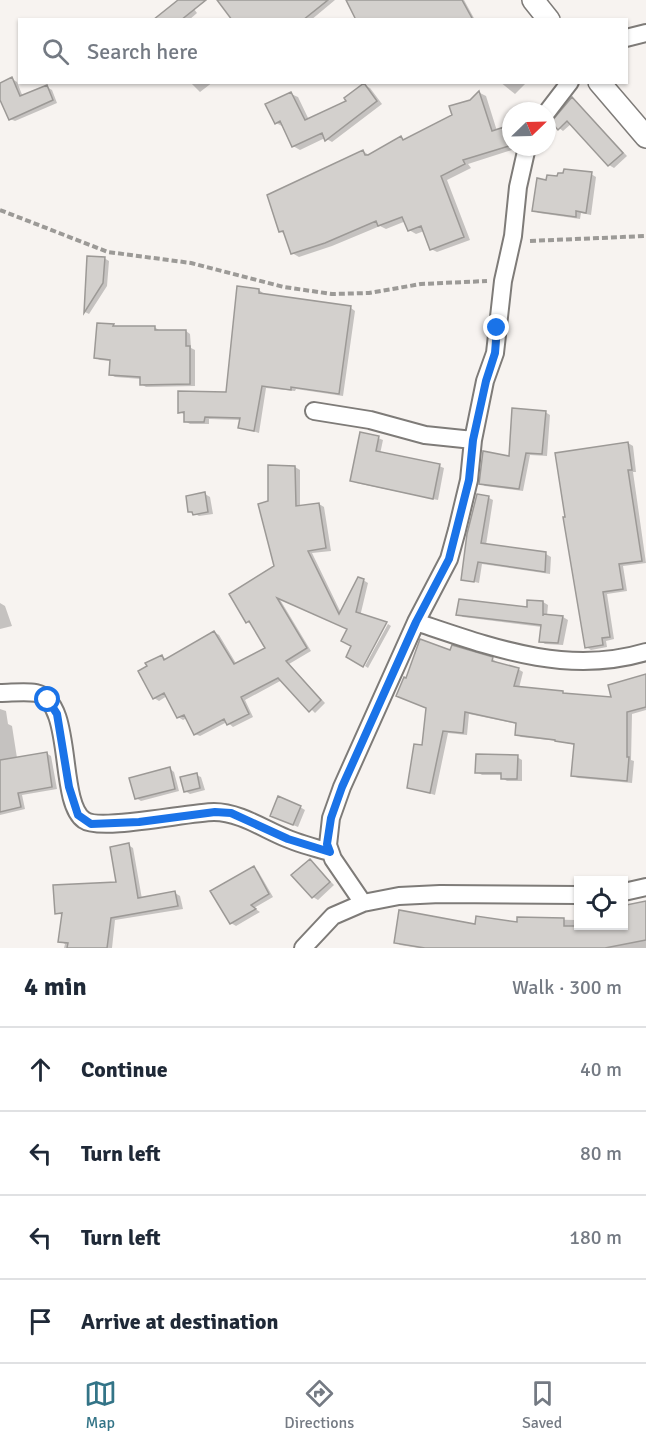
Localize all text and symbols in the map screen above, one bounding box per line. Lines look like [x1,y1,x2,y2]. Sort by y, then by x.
search box [18,18,628,84]
icon: search [39,35,72,68]
text: Search here [87,38,198,65]
north arrow [502,102,556,156]
route end [483,314,509,340]
route start [34,686,60,712]
map controls [574,876,628,930]
button: locate [574,876,628,930]
text: 4 min [24,971,87,1003]
text: Walk · 300 m [512,975,622,1000]
icon: ahead [24,1053,57,1086]
text: Continue [81,1056,168,1083]
text: 40 m [580,1057,622,1082]
icon: left [24,1137,57,1170]
text: Turn left [81,1140,161,1167]
text: 80 m [580,1141,622,1166]
icon: left [24,1221,57,1254]
text: Turn left [81,1224,161,1251]
text: 180 m [569,1225,622,1250]
icon: arrive [24,1305,57,1338]
text: Arrive at destination [81,1308,278,1335]
tab: Map [84,1377,117,1433]
tab: Directions [284,1377,354,1433]
tab: Saved [522,1377,562,1433]

